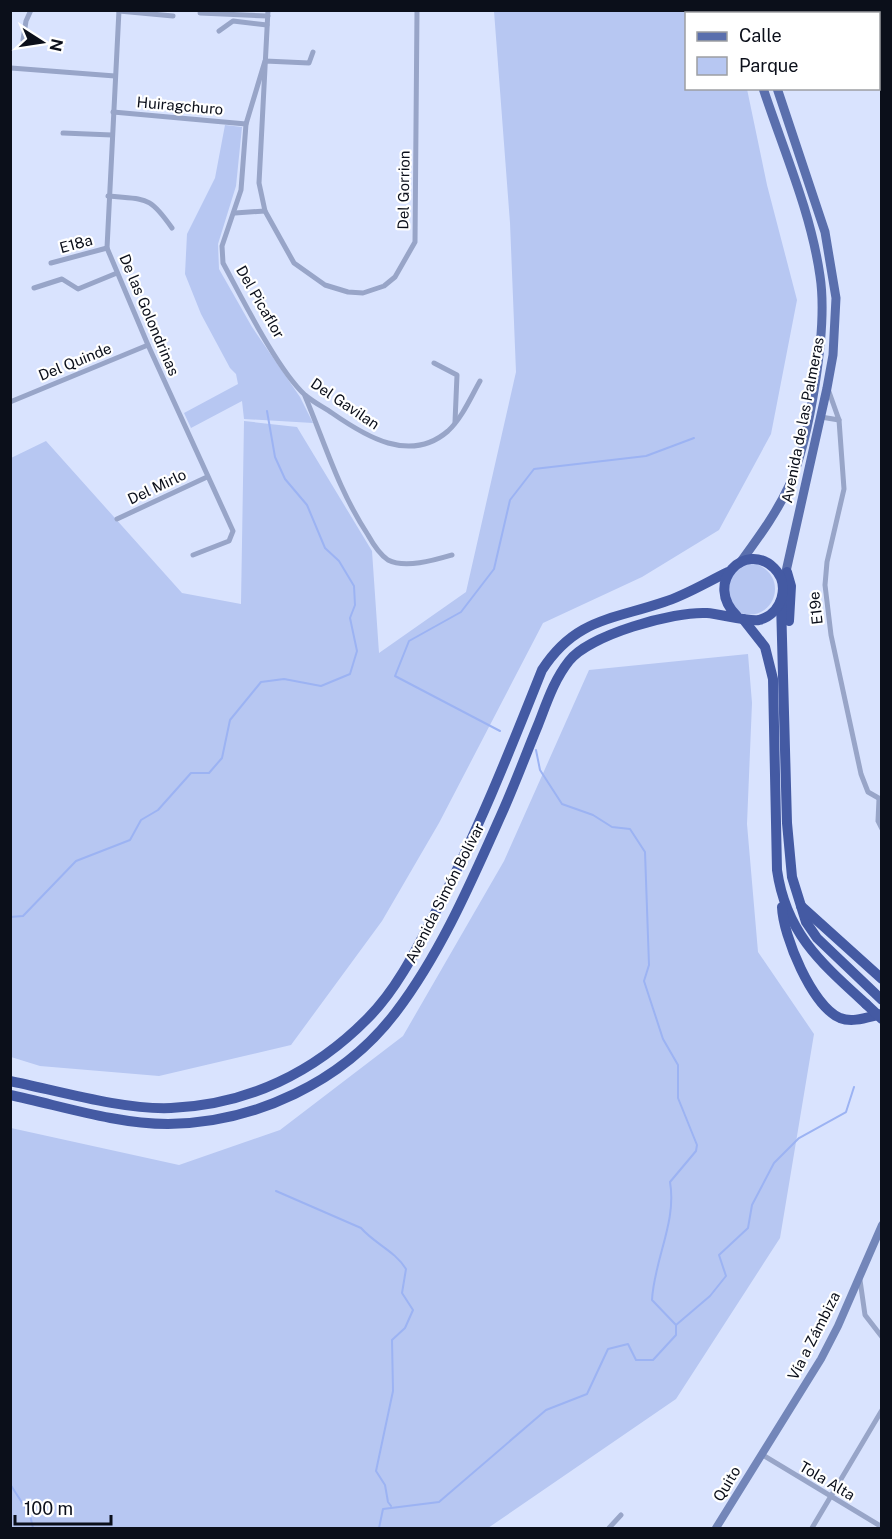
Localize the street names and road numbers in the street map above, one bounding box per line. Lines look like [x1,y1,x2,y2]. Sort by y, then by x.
street label: Huiragchuro [136,93,224,118]
street label: Del Gorrion [394,150,413,230]
street label: E18a [58,231,94,256]
street label: De las Golondrinas [116,252,183,378]
street label: Del Picaflor [233,262,288,341]
street label: Avenida de las Palmeras [778,336,827,504]
street label: Del Quinde [36,339,114,384]
street label: Del Gavilan [308,374,383,433]
street label: Del Mirlo [125,466,189,508]
street label: E19e [805,591,826,625]
street label: Avenida Simón Bolívar [402,820,487,966]
street label: Vía a Zámbiza [784,1289,843,1383]
street label: Tola Alta [797,1457,858,1504]
street label: Quito [710,1463,744,1504]

